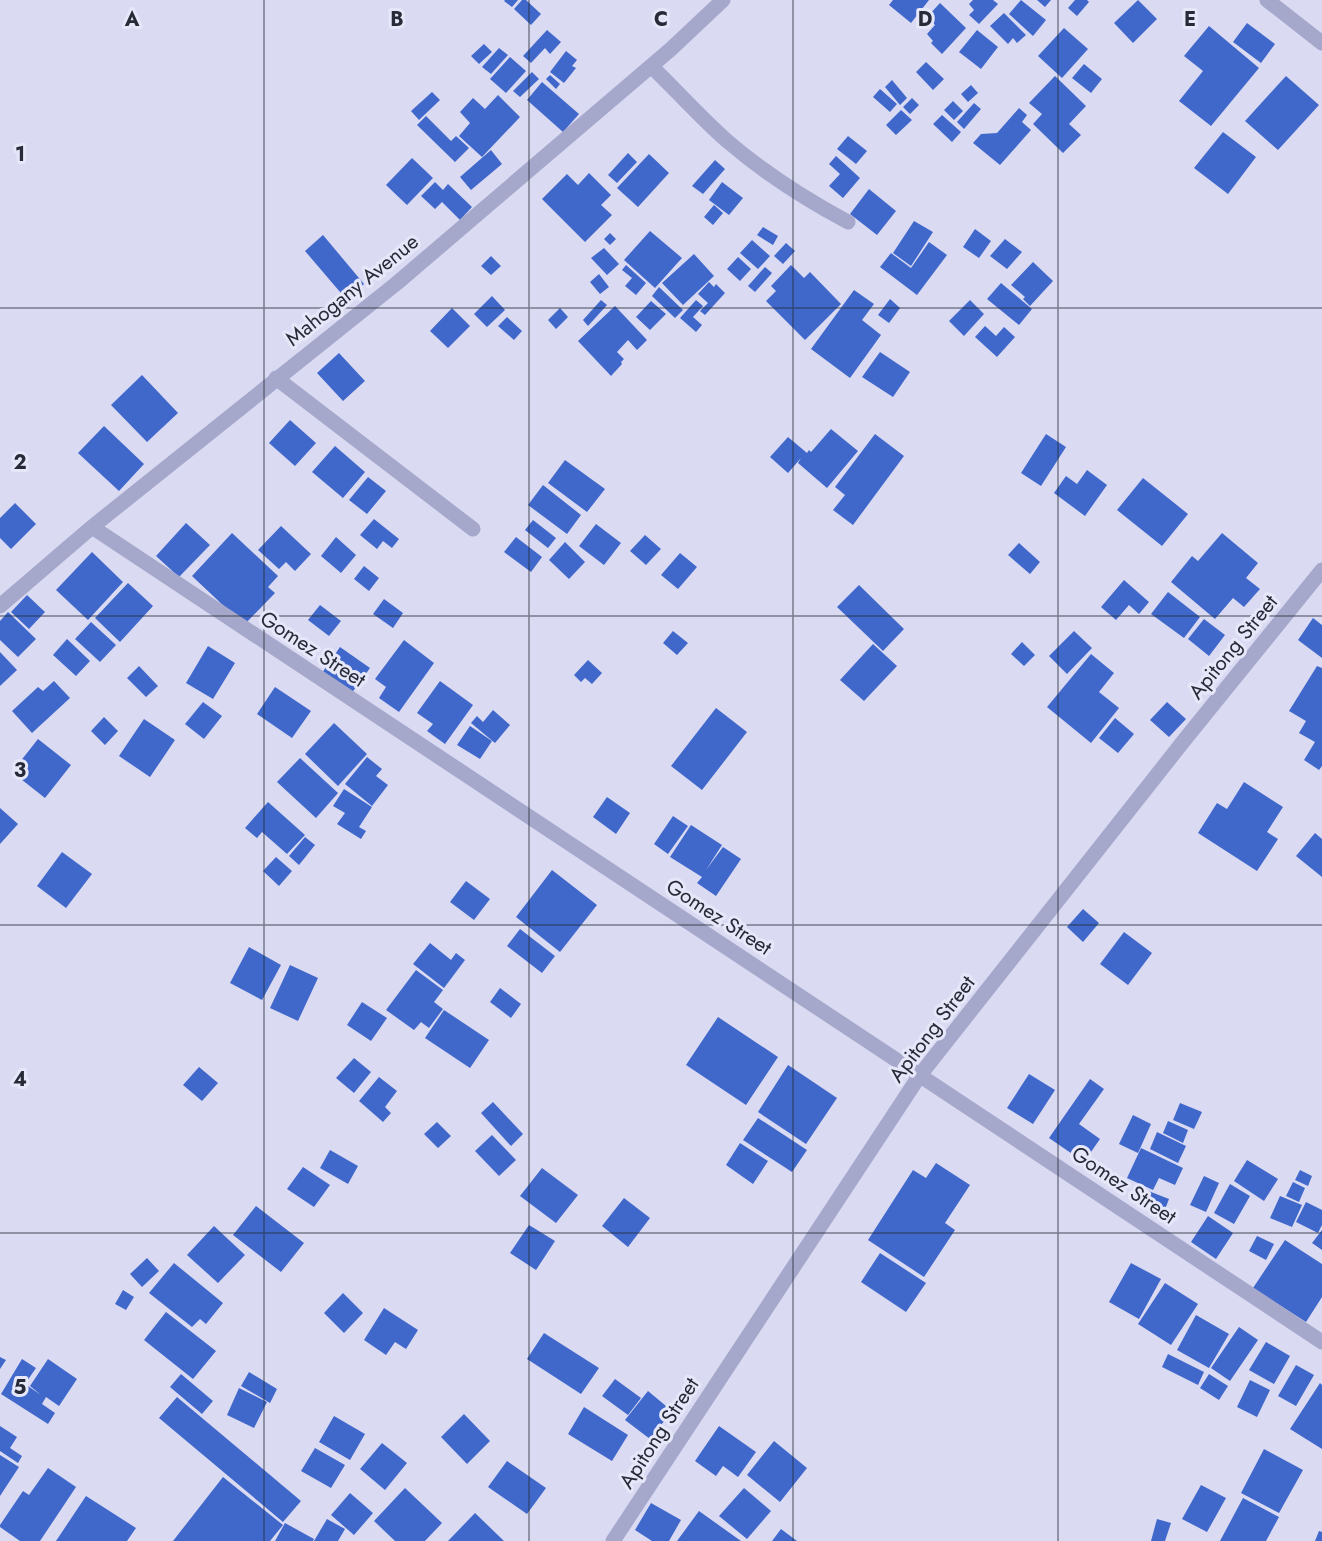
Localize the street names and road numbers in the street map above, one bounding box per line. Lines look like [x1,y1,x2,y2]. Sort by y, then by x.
street label: Mahogany Avenue [279,227,425,353]
street label: Apitong Street [1181,588,1285,706]
street label: Gomez Street [254,604,372,694]
street label: Gomez Street [660,872,778,962]
street label: Apitong Street [882,969,982,1089]
street label: Gomez Street [1066,1139,1182,1231]
street label: Apitong Street [612,1371,706,1495]

